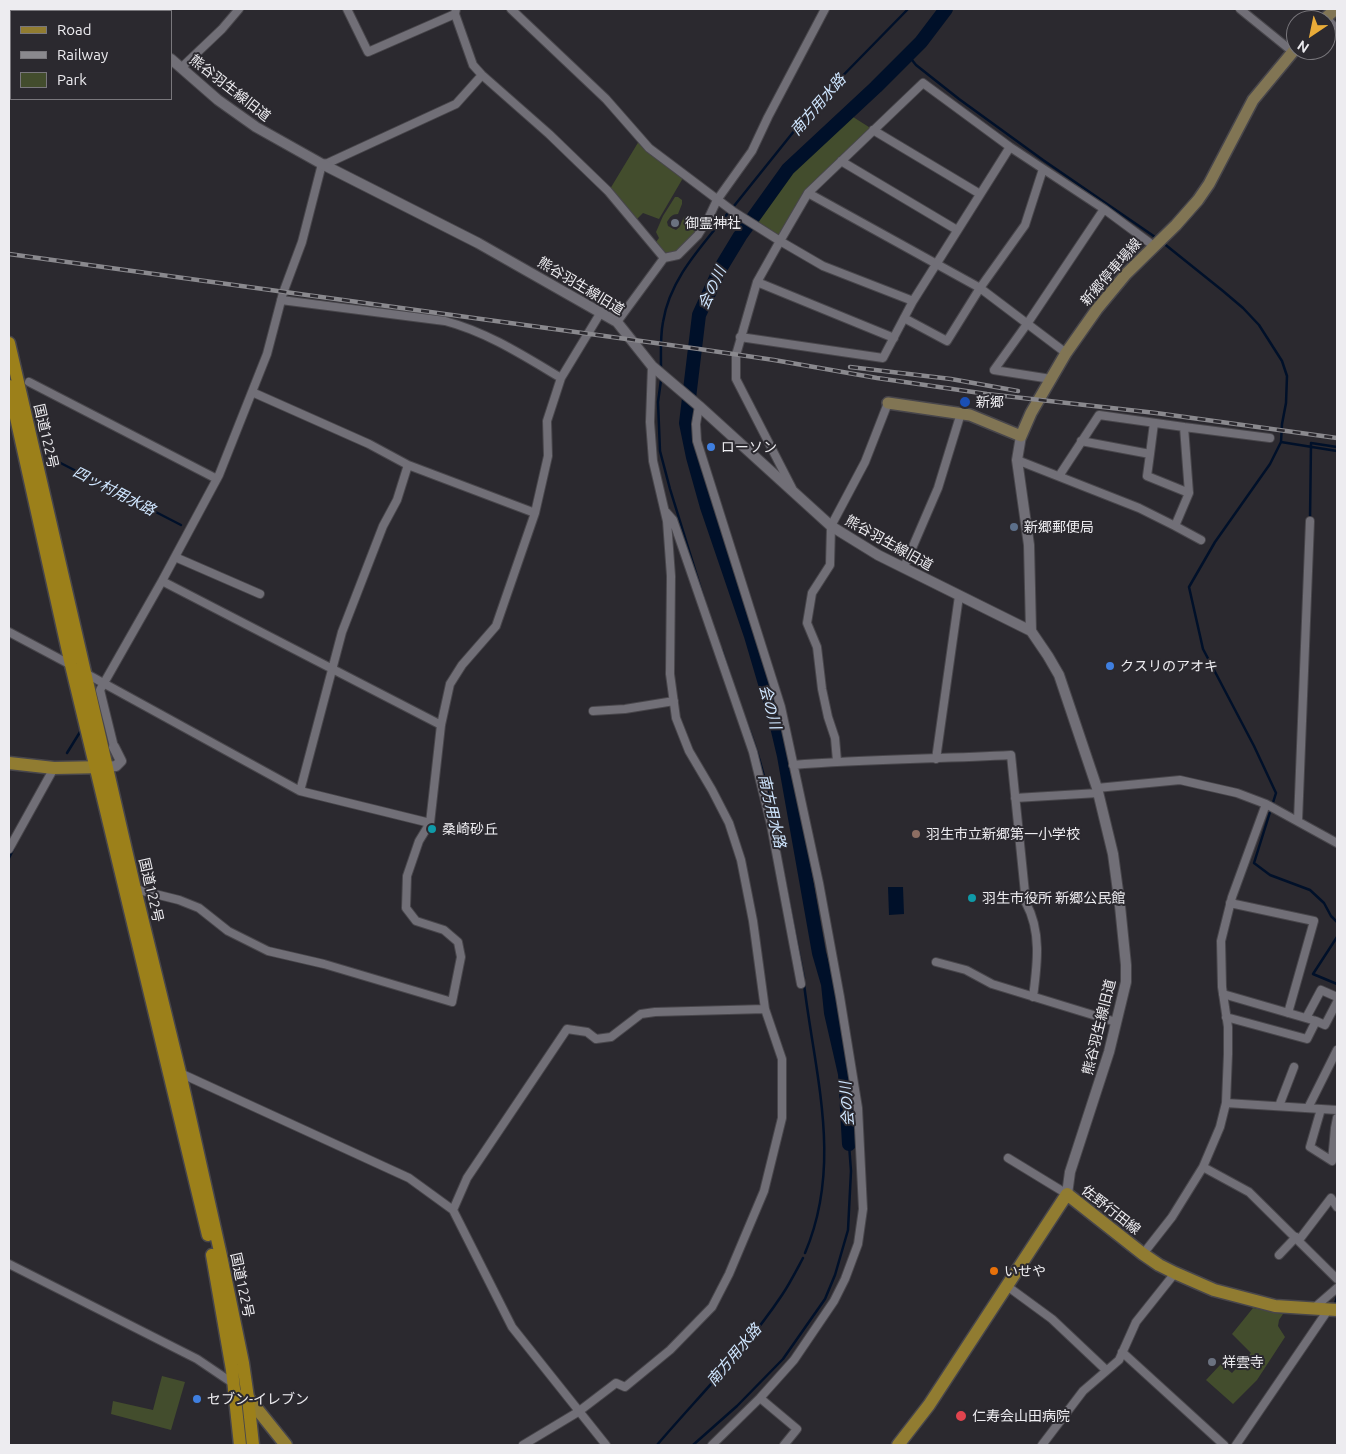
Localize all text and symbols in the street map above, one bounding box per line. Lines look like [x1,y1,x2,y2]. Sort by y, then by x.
legend [10,10,172,100]
north arrow [1286,10,1336,60]
text: Road [57,21,92,38]
text: N [1294,37,1312,56]
text: Railway [57,46,108,63]
street label: 熊谷羽生線旧道 [186,51,274,125]
text: Park [57,71,87,88]
water label: 南方用水路 [787,71,849,139]
place label: 御霊神社 [685,215,741,231]
marker: 御霊神社 [669,217,681,229]
street label: 新郷停車場線 [1077,235,1145,309]
street label: 熊谷羽生線旧道 [535,254,627,318]
water label: 会の川 [694,264,730,312]
place label: 新郷 [976,394,1004,410]
marker: 新郷 [958,395,972,409]
street label: 国道122号 [30,402,62,470]
place label: ローソン [721,439,777,455]
marker: ローソン [705,441,717,453]
water label: 四ッ村用水路 [70,463,158,519]
street label: 熊谷羽生線旧道 [842,512,936,574]
place label: 新郷郵便局 [1024,519,1094,535]
marker: 新郷郵便局 [1008,521,1020,533]
place label: クスリのアオキ [1120,658,1218,674]
marker: クスリのアオキ [1104,660,1116,672]
water label: 会の川 [755,683,785,731]
water label: 南方用水路 [755,772,789,850]
place label: 桑崎砂丘 [442,821,498,837]
marker: 桑崎砂丘 [426,823,438,835]
place label: 羽生市立新郷第一小学校 [926,826,1080,842]
marker: 羽生市立新郷第一小学校 [910,828,922,840]
street label: 国道122号 [135,856,167,924]
place label: 羽生市役所 新郷公民館 [982,890,1125,906]
marker: 羽生市役所 新郷公民館 [966,892,978,904]
street label: 熊谷羽生線旧道 [1079,977,1119,1077]
water label: 会の川 [836,1081,858,1127]
street label: 佐野行田線 [1078,1182,1144,1238]
street label: 国道122号 [227,1251,257,1319]
place label: いせや [1004,1263,1046,1279]
marker: いせや [988,1265,1000,1277]
water label: 南方用水路 [703,1320,765,1390]
place label: 祥雲寺 [1222,1354,1264,1370]
marker: 祥雲寺 [1206,1356,1218,1368]
place label: セブン-イレブン [207,1391,309,1407]
marker: セブン-イレブン [191,1393,203,1405]
place label: 仁寿会山田病院 [972,1408,1070,1424]
marker: 仁寿会山田病院 [954,1409,968,1423]

